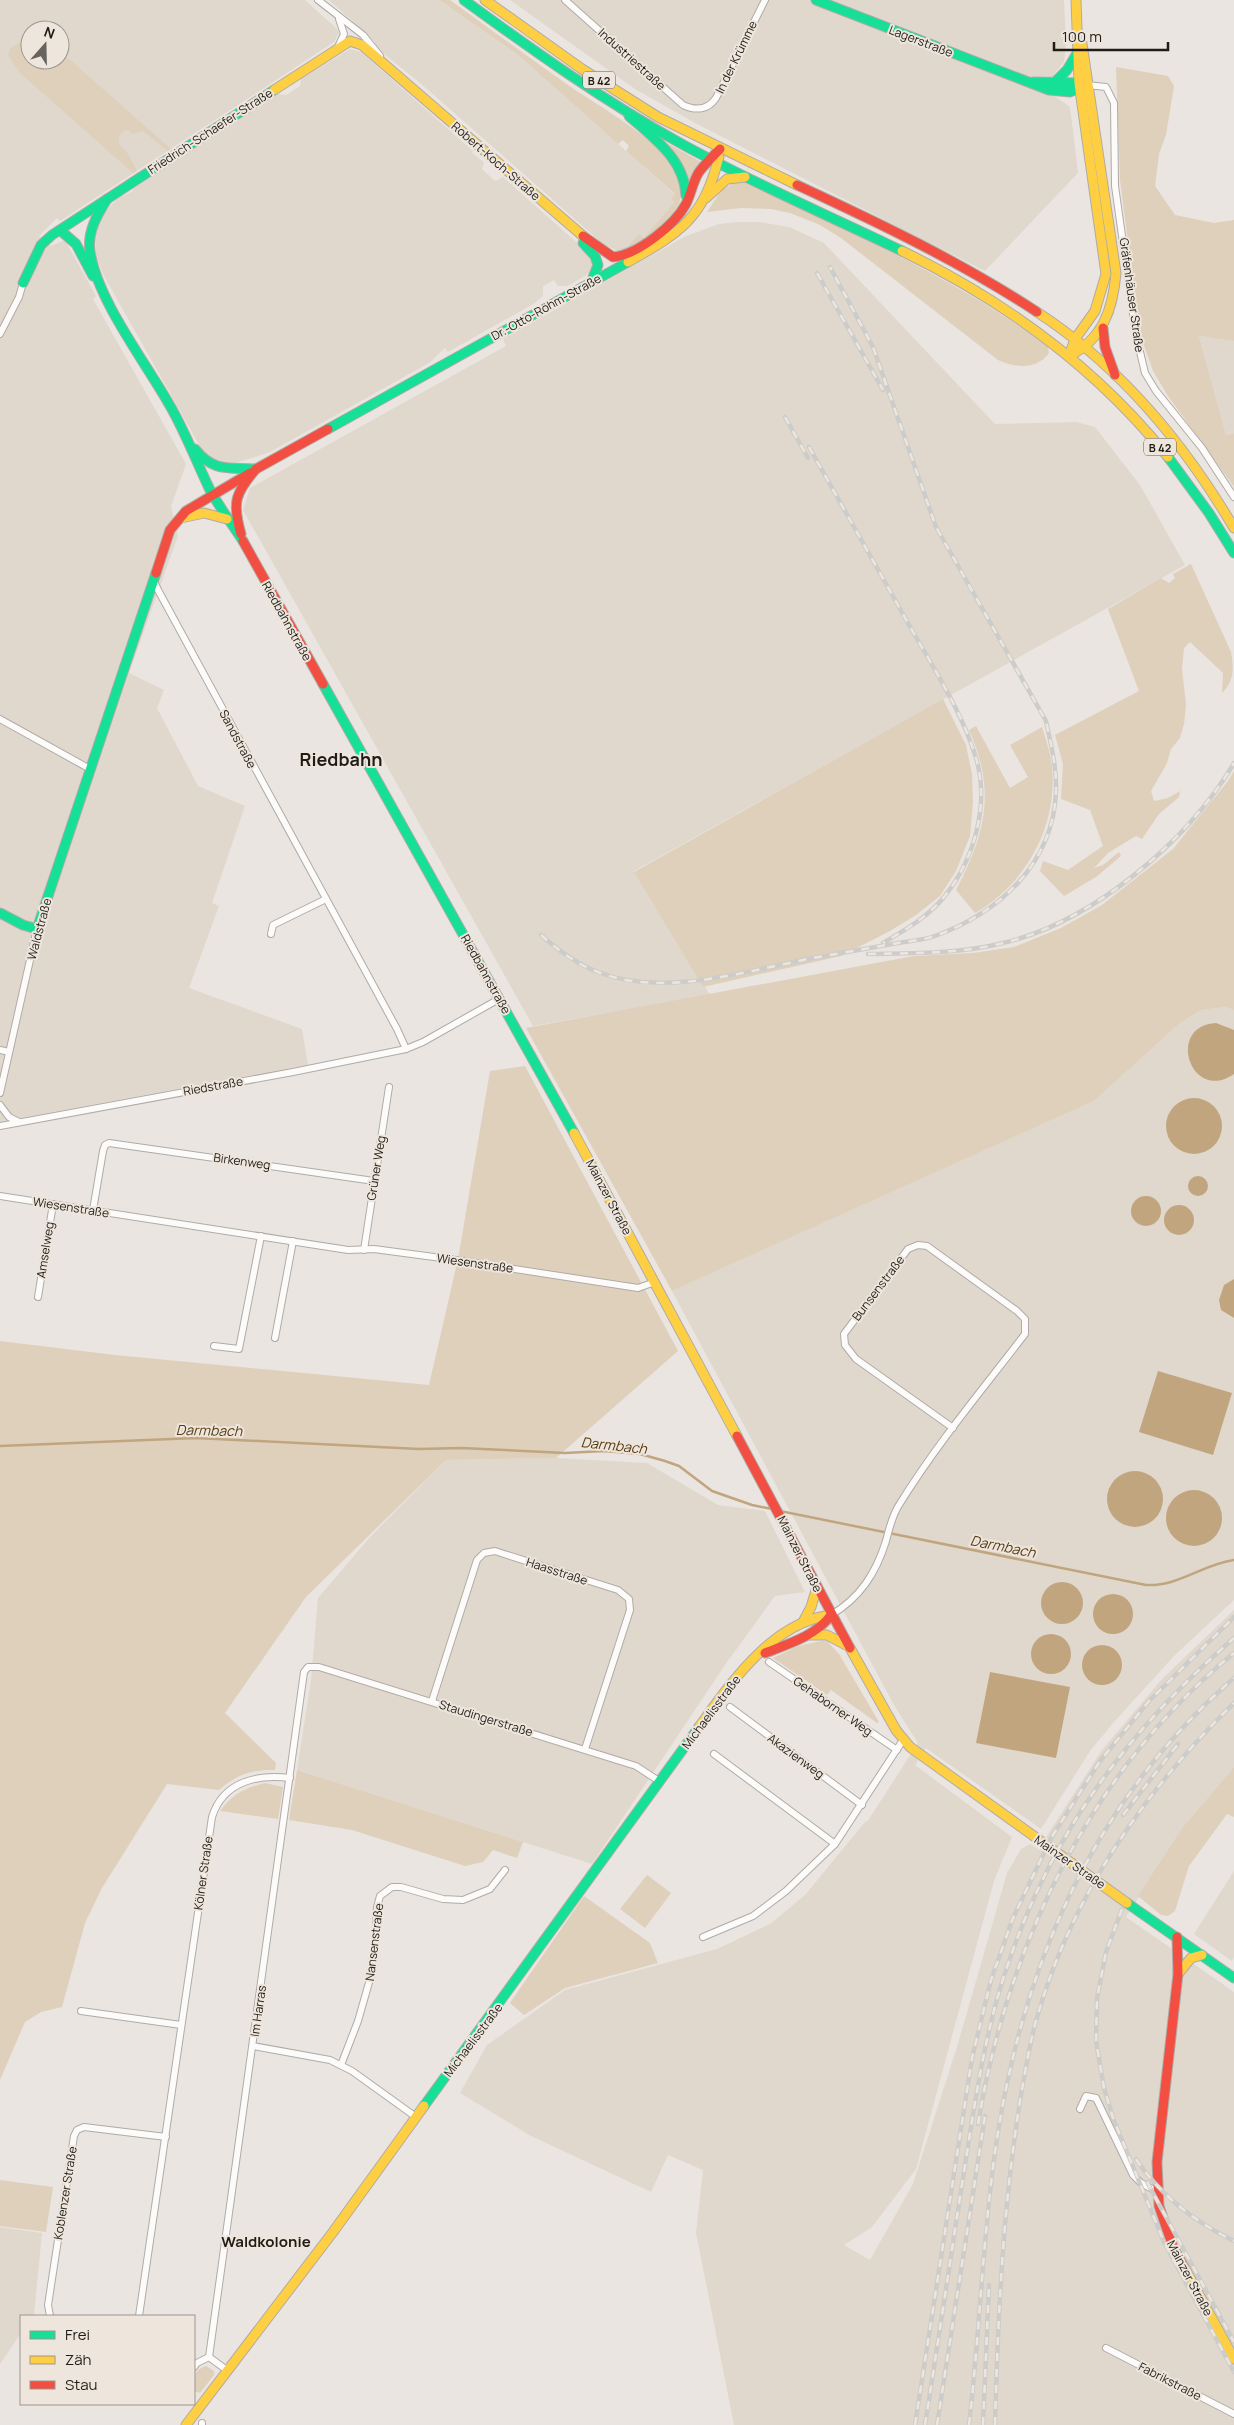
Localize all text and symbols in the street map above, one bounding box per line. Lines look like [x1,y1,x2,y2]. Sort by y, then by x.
street label: In der Krümme [711,18,761,96]
north arrow [20,20,70,70]
scale bar [1054,20,1168,52]
street label: Lagerstraße [887,21,955,61]
text: N [42,22,58,43]
street label: Industriestraße [595,24,669,94]
text: 100 m [1062,26,1102,47]
road number: B 42 [583,72,615,88]
street label: Friedrich-Schaefer-Straße [144,84,276,178]
street label: Robert-Koch-Straße [448,118,544,204]
street label: Gräfenhäuser Straße [1116,237,1148,353]
street label: Dr.-Otto-Röhm-Straße [488,270,604,344]
road number: B 42 [1144,438,1176,456]
street label: Riedbahnstraße [258,578,316,664]
street label: Sandstraße [215,707,261,771]
district label: Riedbahn [300,747,382,771]
street label: Waldstraße [23,896,55,962]
street label: Riedbahnstraße [457,931,515,1017]
street label: Riedstraße [182,1072,244,1100]
street label: Grüner Weg [362,1134,390,1202]
street label: Birkenweg [212,1149,272,1173]
street label: Mainzer Straße [582,1156,636,1238]
street label: Wiesenstraße [32,1193,110,1221]
street label: Amselweg [32,1221,58,1279]
street label: Wiesenstraße [436,1249,514,1277]
street label: Bunsenstraße [848,1252,908,1324]
water label: Darmbach [176,1420,243,1440]
water label: Darmbach [580,1432,649,1458]
street label: Mainzer Straße [773,1513,827,1595]
water label: Darmbach [969,1530,1038,1562]
street label: Haasstraße [524,1553,590,1589]
street label: Michaelisstraße [678,1672,744,1752]
street label: Gehaborner Weg [790,1672,876,1740]
street label: Staudingerstraße [437,1696,535,1740]
street label: Akazienweg [764,1730,828,1782]
street label: Mainzer Straße [1031,1831,1109,1893]
street label: Kölner Straße [189,1835,217,1911]
street label: Nansenstraße [361,1902,387,1982]
street label: Im Harras [246,1984,270,2038]
street label: Michaelisstraße [440,2000,506,2080]
street label: Koblenzer Straße [49,2145,81,2241]
district label: Waldkolonie [221,2231,311,2252]
street label: Mainzer Straße [1163,2237,1217,2319]
legend [20,2315,195,2405]
text: Frei [65,2324,90,2345]
text: Zäh [65,2349,92,2370]
street label: Fabrikstraße [1136,2358,1204,2404]
text: Stau [65,2374,98,2395]

